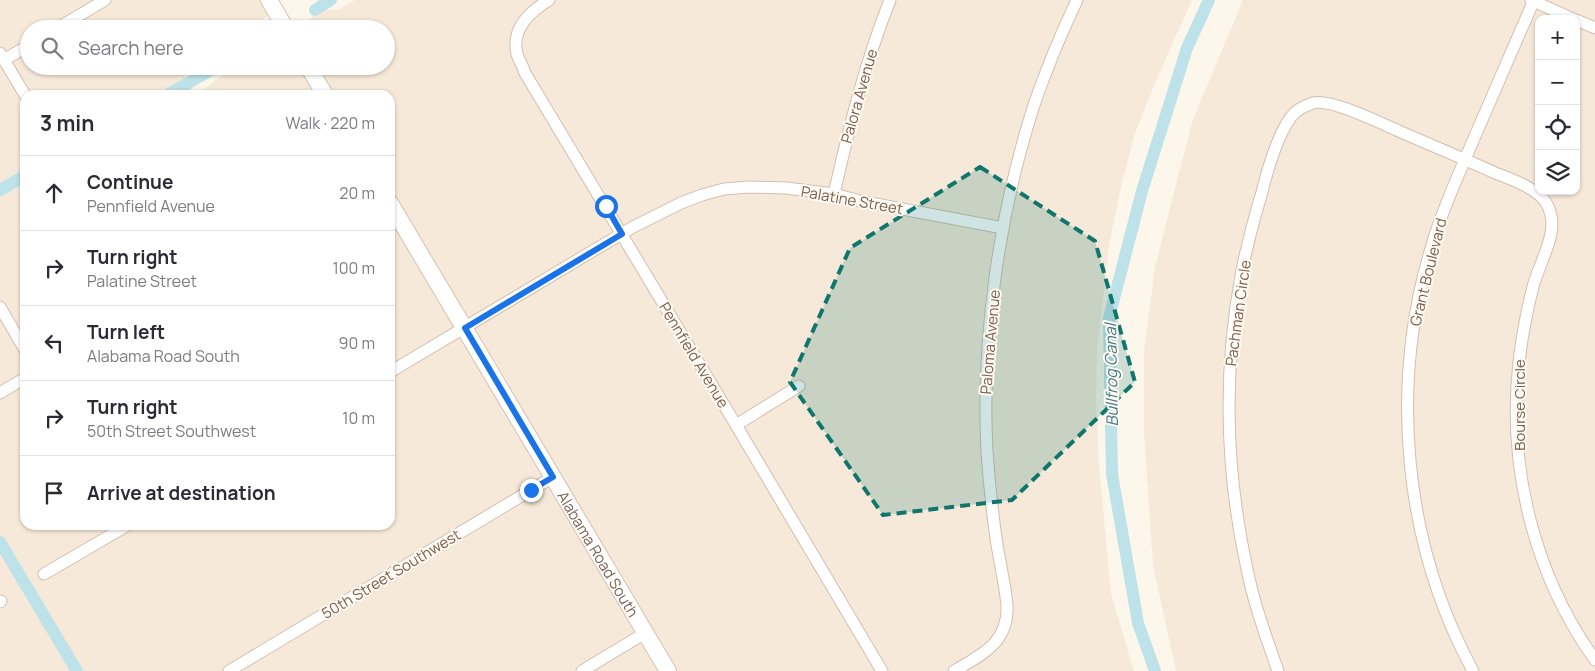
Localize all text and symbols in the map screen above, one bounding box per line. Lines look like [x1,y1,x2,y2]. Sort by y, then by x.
map controls [1535,15,1580,195]
button: + [1535,15,1580,60]
search box [20,20,395,75]
icon: search [38,34,66,62]
text: Search here [78,35,184,61]
street label: Palora Avenue [836,46,883,146]
button: − [1535,60,1580,105]
button: locate [1535,105,1580,150]
text: 3 min [40,109,94,137]
text: Walk · 220 m [285,112,375,134]
button: layers [1535,150,1580,195]
text: Continue [87,169,173,195]
icon: ahead [40,179,68,207]
street label: Palatine Street [799,181,905,219]
text: 20 m [339,182,375,204]
text: Pennfield Avenue [87,195,215,217]
route start [595,195,618,218]
street label: Grant Boulevard [1404,216,1452,328]
text: Turn right [87,244,177,270]
icon: right [40,254,68,282]
text: 100 m [332,257,375,279]
street label: Pachman Circle [1220,258,1256,367]
text: Palatine Street [87,270,197,292]
street label: Paloma Avenue [975,289,1005,395]
street label: Pennfield Avenue [654,298,734,412]
text: Turn left [87,319,165,345]
water label: Bullfrog Canal [1099,321,1123,427]
icon: left [40,329,68,357]
text: 90 m [339,332,375,354]
text: Alabama Road South [87,345,240,367]
street label: Bourse Circle [1509,359,1530,451]
text: Turn right [87,394,177,420]
icon: right [40,404,68,432]
text: 10 m [342,407,375,429]
text: 50th Street Southwest [87,420,256,442]
icon: arrive [40,479,68,507]
route end [520,479,543,502]
text: Arrive at destination [87,480,276,506]
street label: Alabama Road South [553,487,644,621]
street label: 50th Street Southwest [318,524,464,624]

